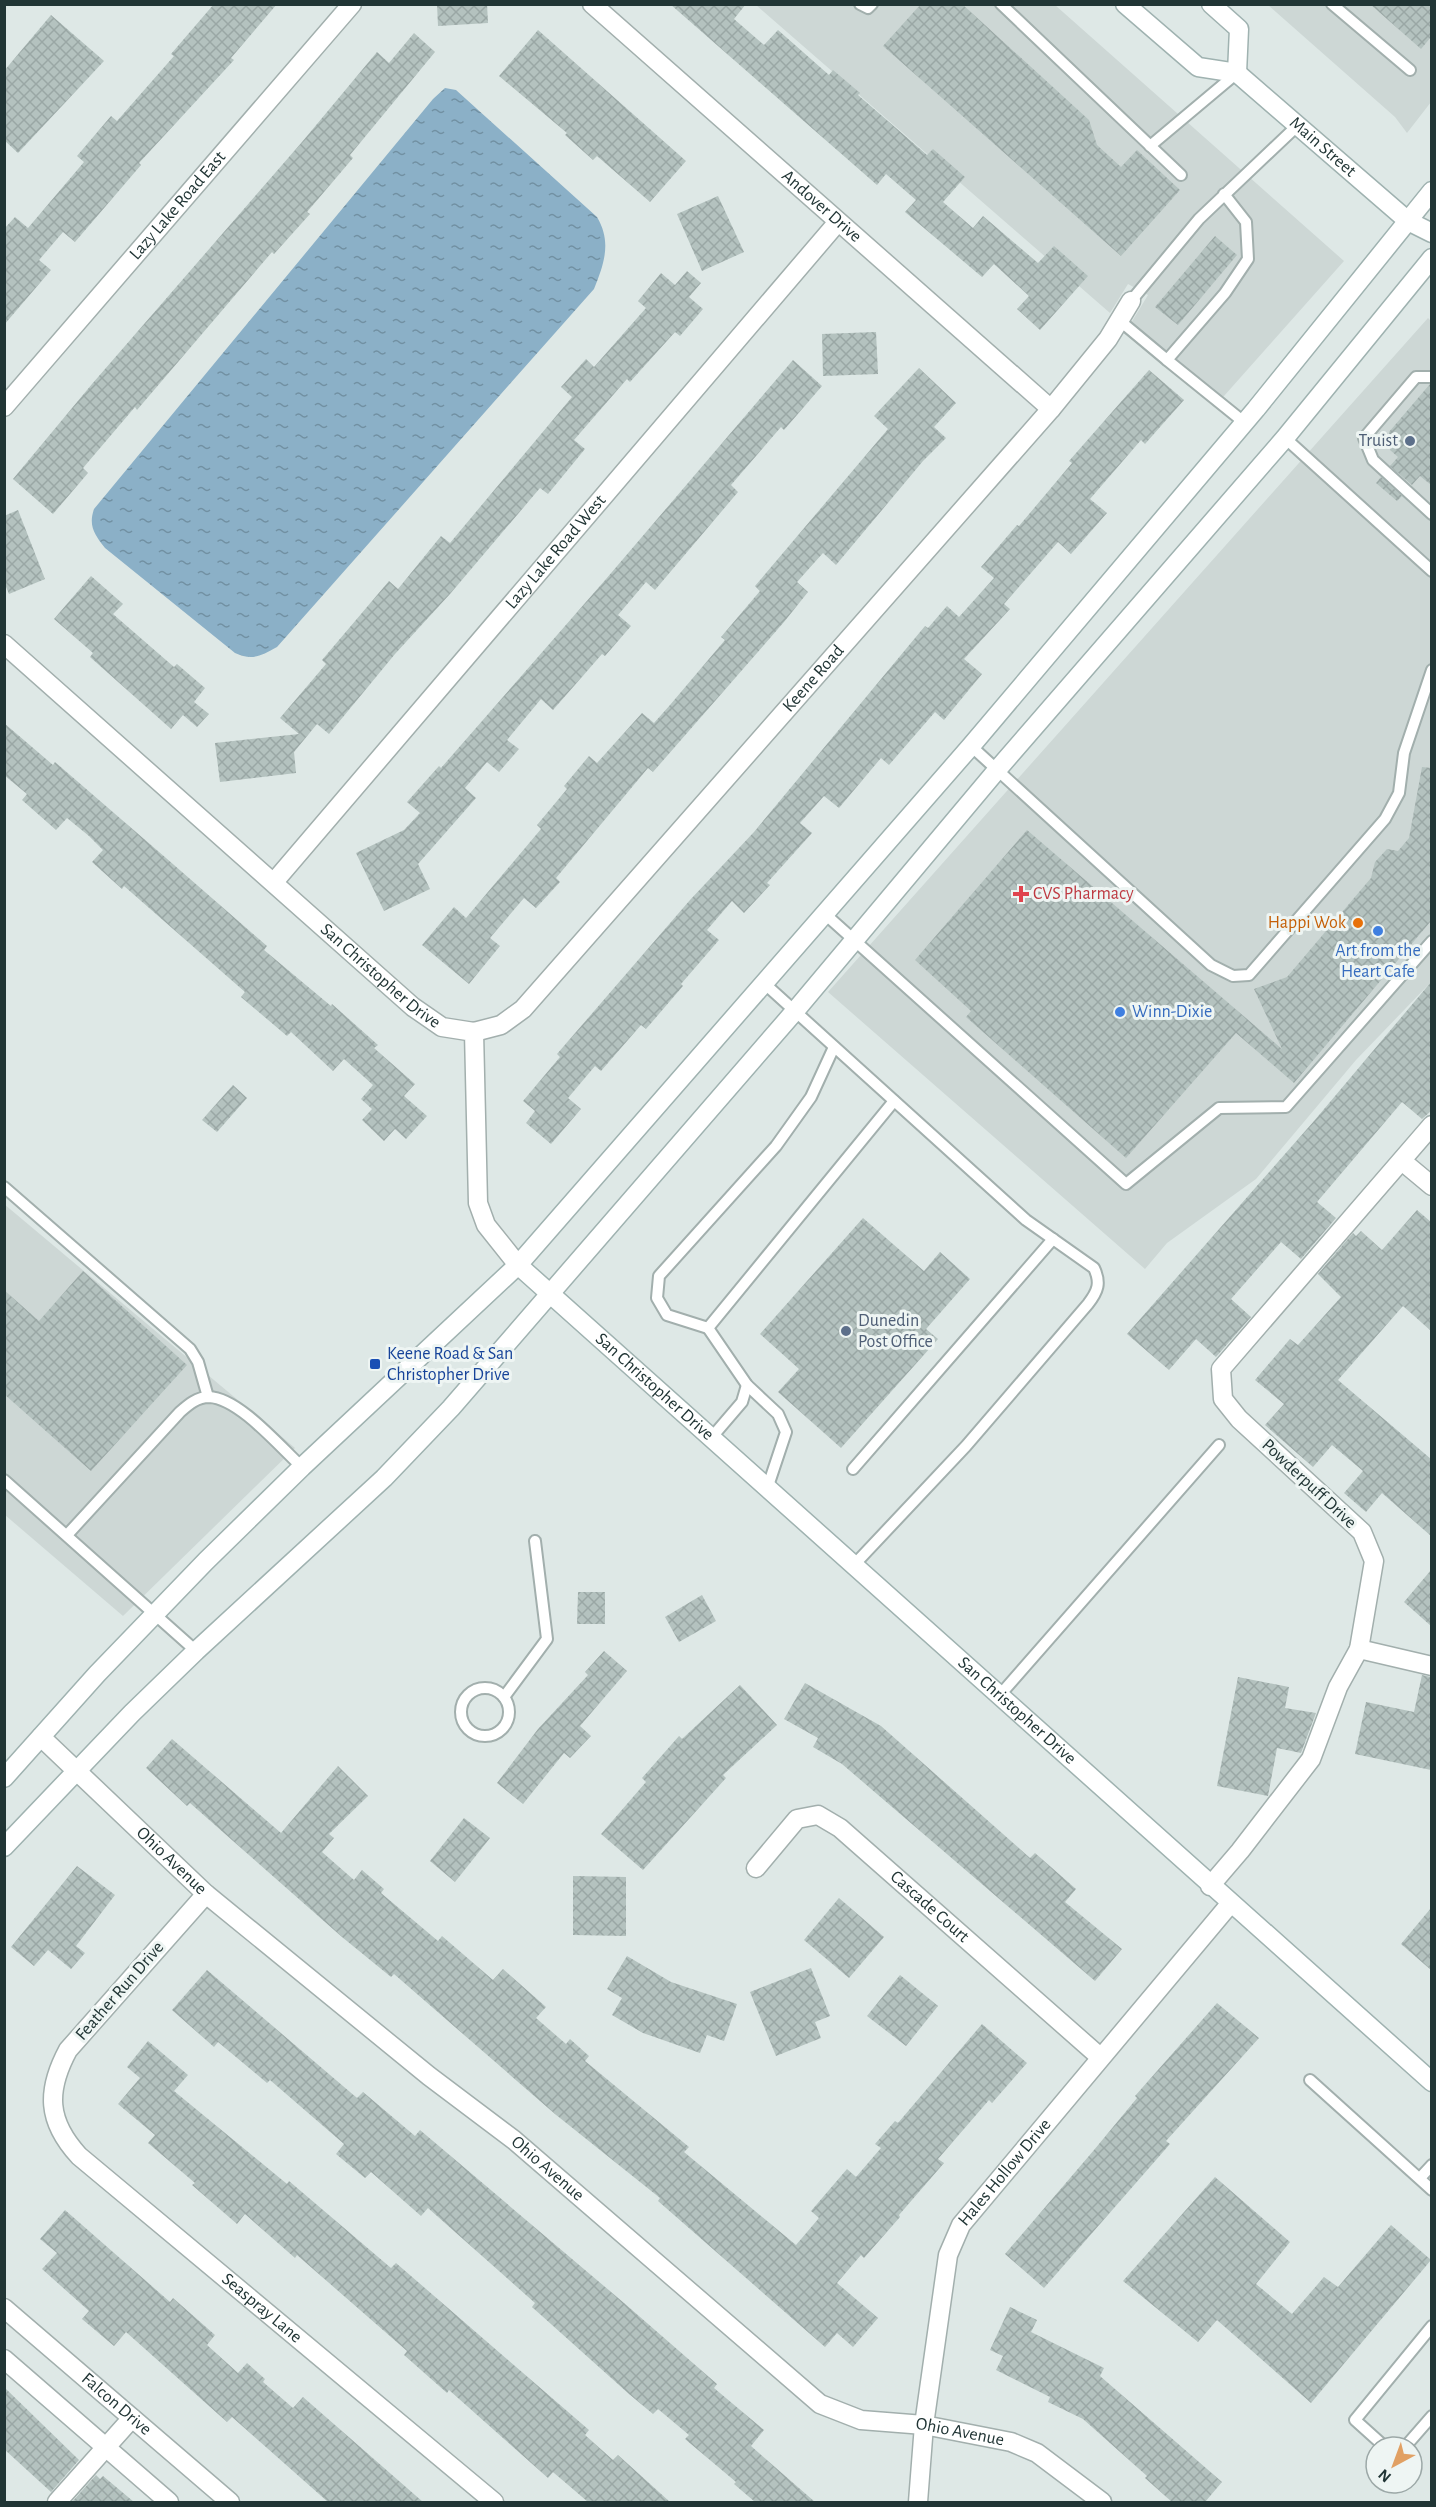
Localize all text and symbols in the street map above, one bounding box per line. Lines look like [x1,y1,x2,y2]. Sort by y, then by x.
street label: Main Street [1286,114,1359,181]
street label: Lazy Lake Road East [126,148,230,263]
street label: Andover Drive [778,167,865,246]
place label: Truist [1359,432,1398,450]
marker: Truist [1403,434,1417,448]
street label: Lazy Lake Road West [502,491,610,613]
street label: Keene Road [780,642,848,716]
place label: CVS Pharmacy [1033,885,1134,903]
marker: CVS Pharmacy [1014,887,1028,901]
place label: Happi Wok [1268,914,1347,932]
marker: Happi Wok [1351,916,1365,930]
street label: San Christopher Drive [317,920,444,1032]
marker: Art from the Heart Cafe [1371,924,1385,938]
place label: Art from the Heart Cafe [1335,942,1421,981]
place label: Winn-Dixie [1132,1003,1212,1021]
marker: Winn-Dixie [1113,1005,1127,1019]
place label: Dunedin Post Office [858,1312,933,1351]
marker: Dunedin Post Office [839,1324,853,1338]
street label: San Christopher Drive [592,1330,717,1444]
place label: Keene Road & San Christopher Drive [387,1345,513,1384]
marker: Keene Road & San Christopher Drive [368,1357,382,1371]
street label: Powderpuff Drive [1258,1436,1360,1532]
street label: San Christopher Drive [954,1654,1079,1768]
street label: Ohio Avenue [133,1824,210,1898]
street label: Cascade Court [887,1867,973,1946]
street label: Feather Run Drive [72,1938,168,2044]
street label: Hales Hollow Drive [955,2116,1055,2230]
street label: Ohio Avenue [508,2133,587,2205]
street label: Seaspray Lane [218,2270,305,2347]
street label: Falcon Drive [78,2370,155,2439]
street label: Ohio Avenue [915,2415,1006,2449]
north arrow [1364,2435,1424,2495]
text: N [1375,2466,1394,2485]

